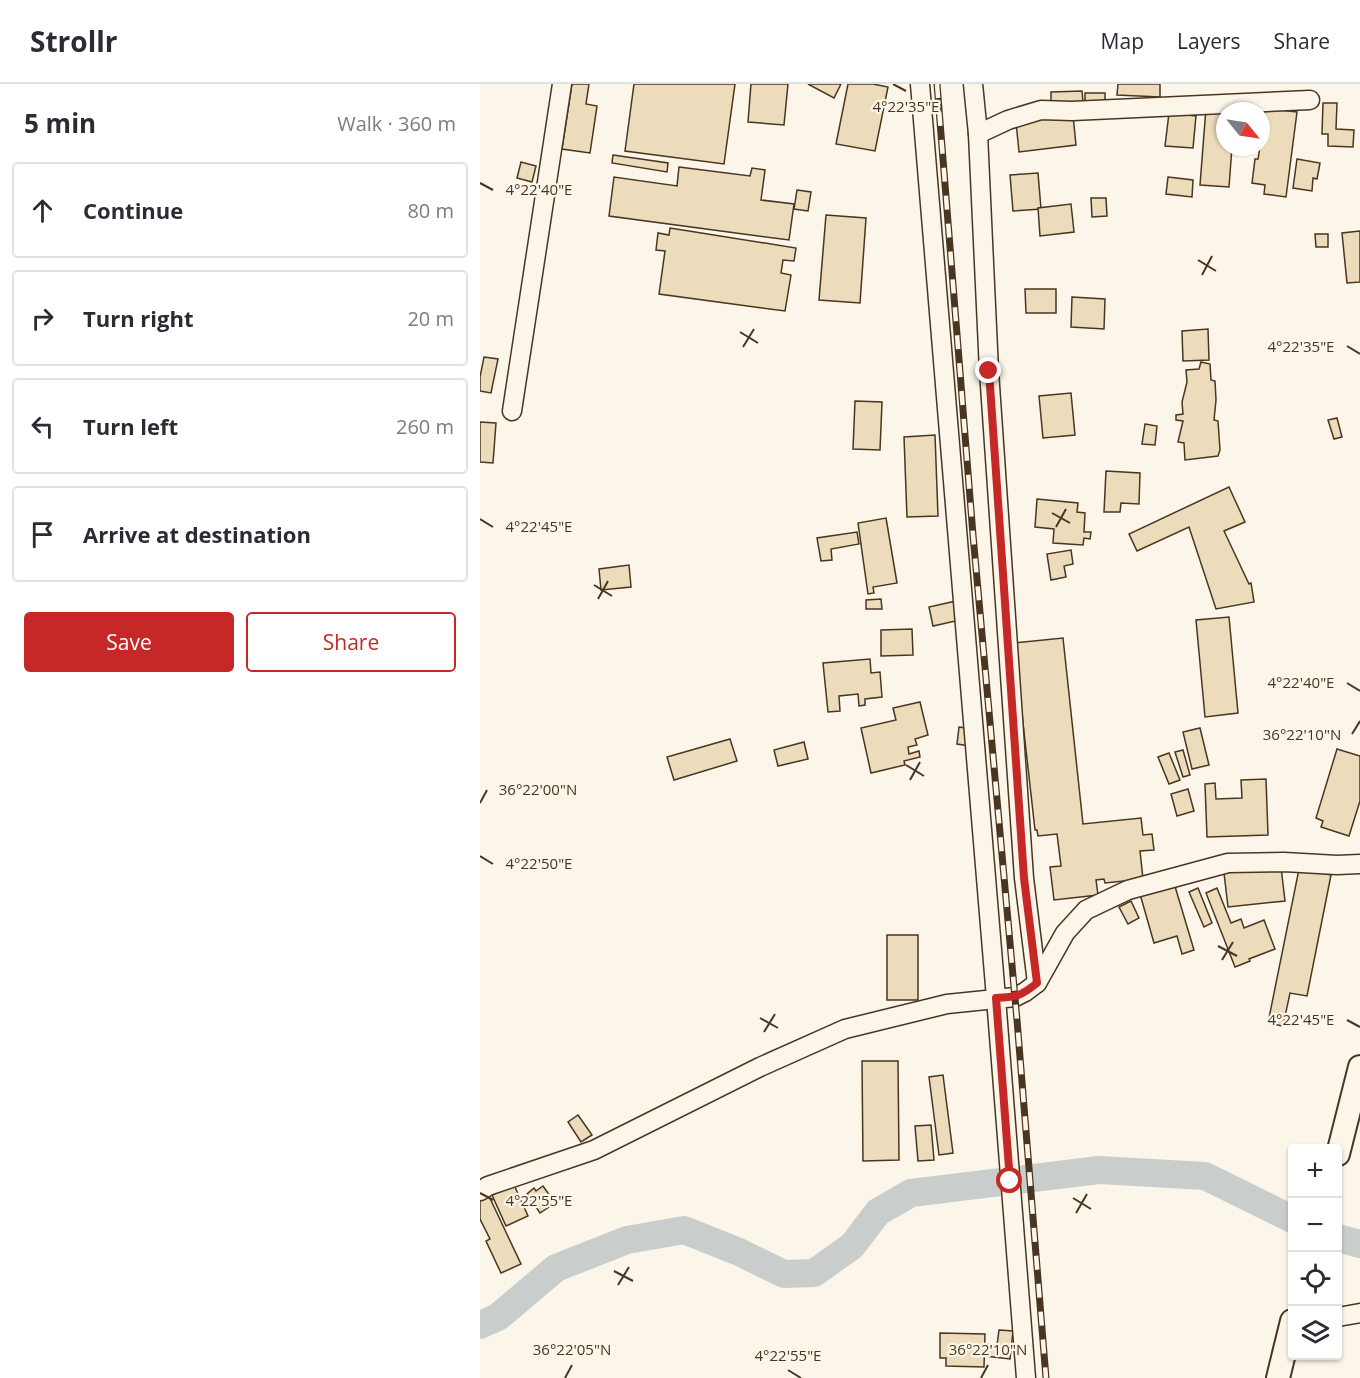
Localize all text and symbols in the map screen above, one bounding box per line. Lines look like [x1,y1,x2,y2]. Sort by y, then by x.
text: Strollr [30,22,117,60]
text: Map [1101,27,1144,55]
text: Layers [1177,27,1241,55]
text: Share [1274,27,1330,55]
text: 4°22'35"E [873,96,939,116]
north arrow [1216,102,1270,156]
text: 5 min [24,105,96,141]
text: Walk · 360 m [337,110,456,137]
text: 4°22'40"E [506,179,572,199]
icon: ahead [26,194,59,227]
text: Continue [83,195,183,225]
text: 80 m [407,197,454,224]
icon: right [26,302,59,335]
text: Turn right [83,303,194,333]
text: 20 m [407,305,454,332]
text: 4°22'35"E [1268,336,1334,356]
route end [975,357,1001,383]
icon: left [26,410,59,443]
text: Turn left [83,411,178,441]
text: 260 m [396,413,454,440]
text: 4°22'45"E [506,516,572,536]
icon: arrive [26,518,59,551]
text: Arrive at destination [83,519,311,549]
button: Save [24,612,234,672]
button: Share [246,612,456,672]
text: 4°22'40"E [1268,672,1334,692]
text: 36°22'10"N [1263,724,1341,744]
text: 36°22'00"N [499,779,577,799]
text: 4°22'50"E [506,853,572,873]
text: 4°22'45"E [1268,1009,1334,1029]
map controls [1288,1144,1342,1360]
button: + [1288,1144,1342,1198]
route start [996,1167,1022,1193]
text: 4°22'55"E [506,1190,572,1210]
button: − [1288,1198,1342,1252]
button: locate [1288,1252,1342,1306]
button: layers [1288,1306,1342,1360]
text: 36°22'05"N [533,1339,611,1359]
text: 36°22'10"N [949,1339,1027,1359]
text: 4°22'55"E [755,1345,821,1365]

